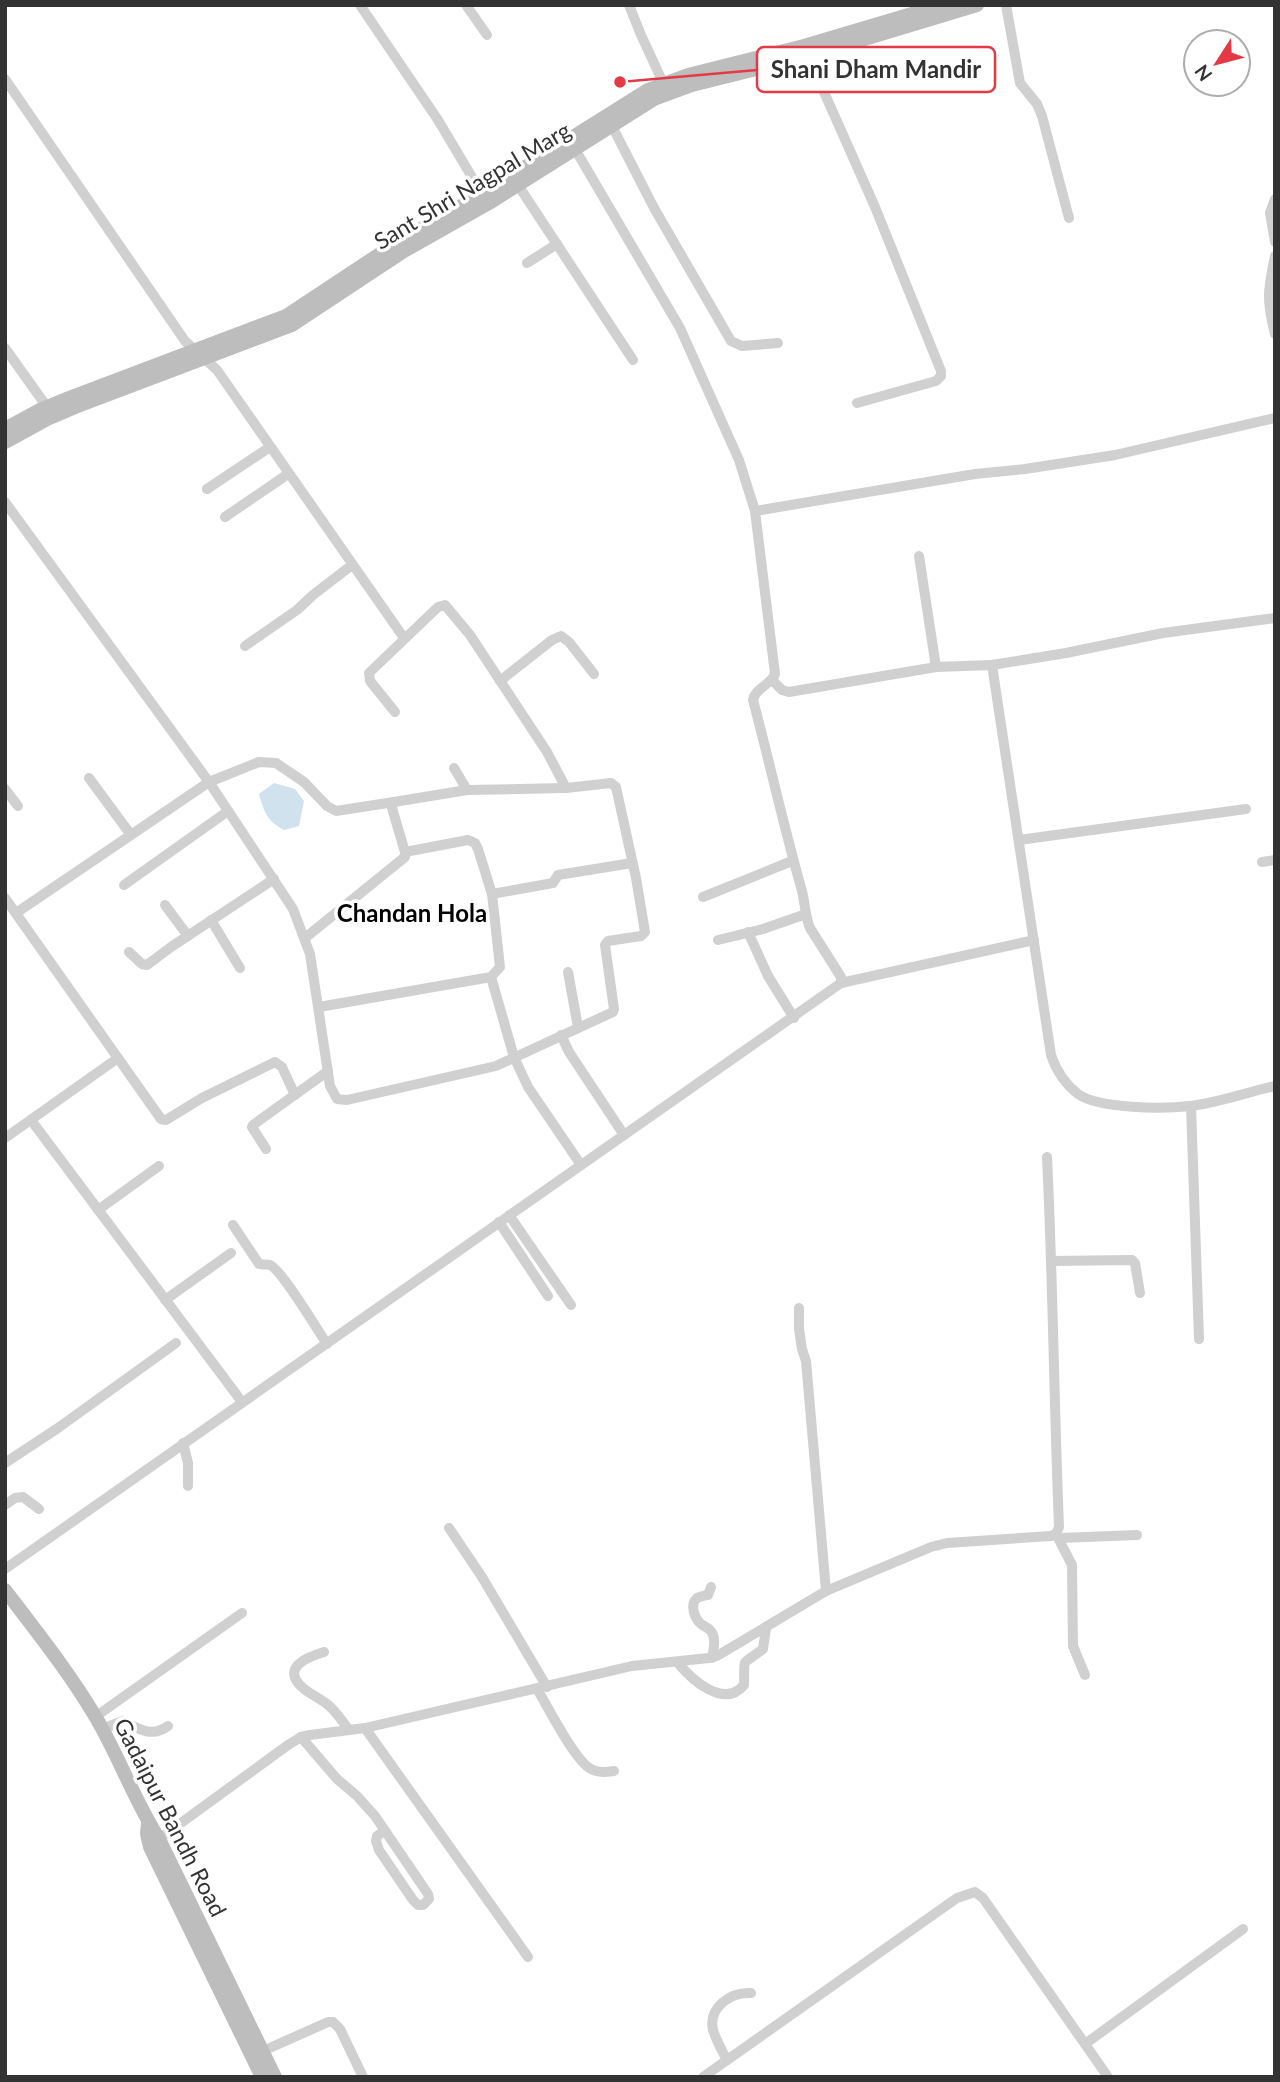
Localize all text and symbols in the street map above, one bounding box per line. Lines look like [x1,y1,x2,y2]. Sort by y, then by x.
north arrow [1182,28,1252,98]
callout: Shani Dham Mandir [757,47,995,92]
text: Shani Dham Mandir [771,54,981,83]
text: N [1189,61,1216,86]
street label: Sant Shri Nagpal Marg [369,115,575,255]
district label: Chandan Hola [337,898,487,927]
street label: Gadaipur Bandh Road [109,1713,233,1921]

